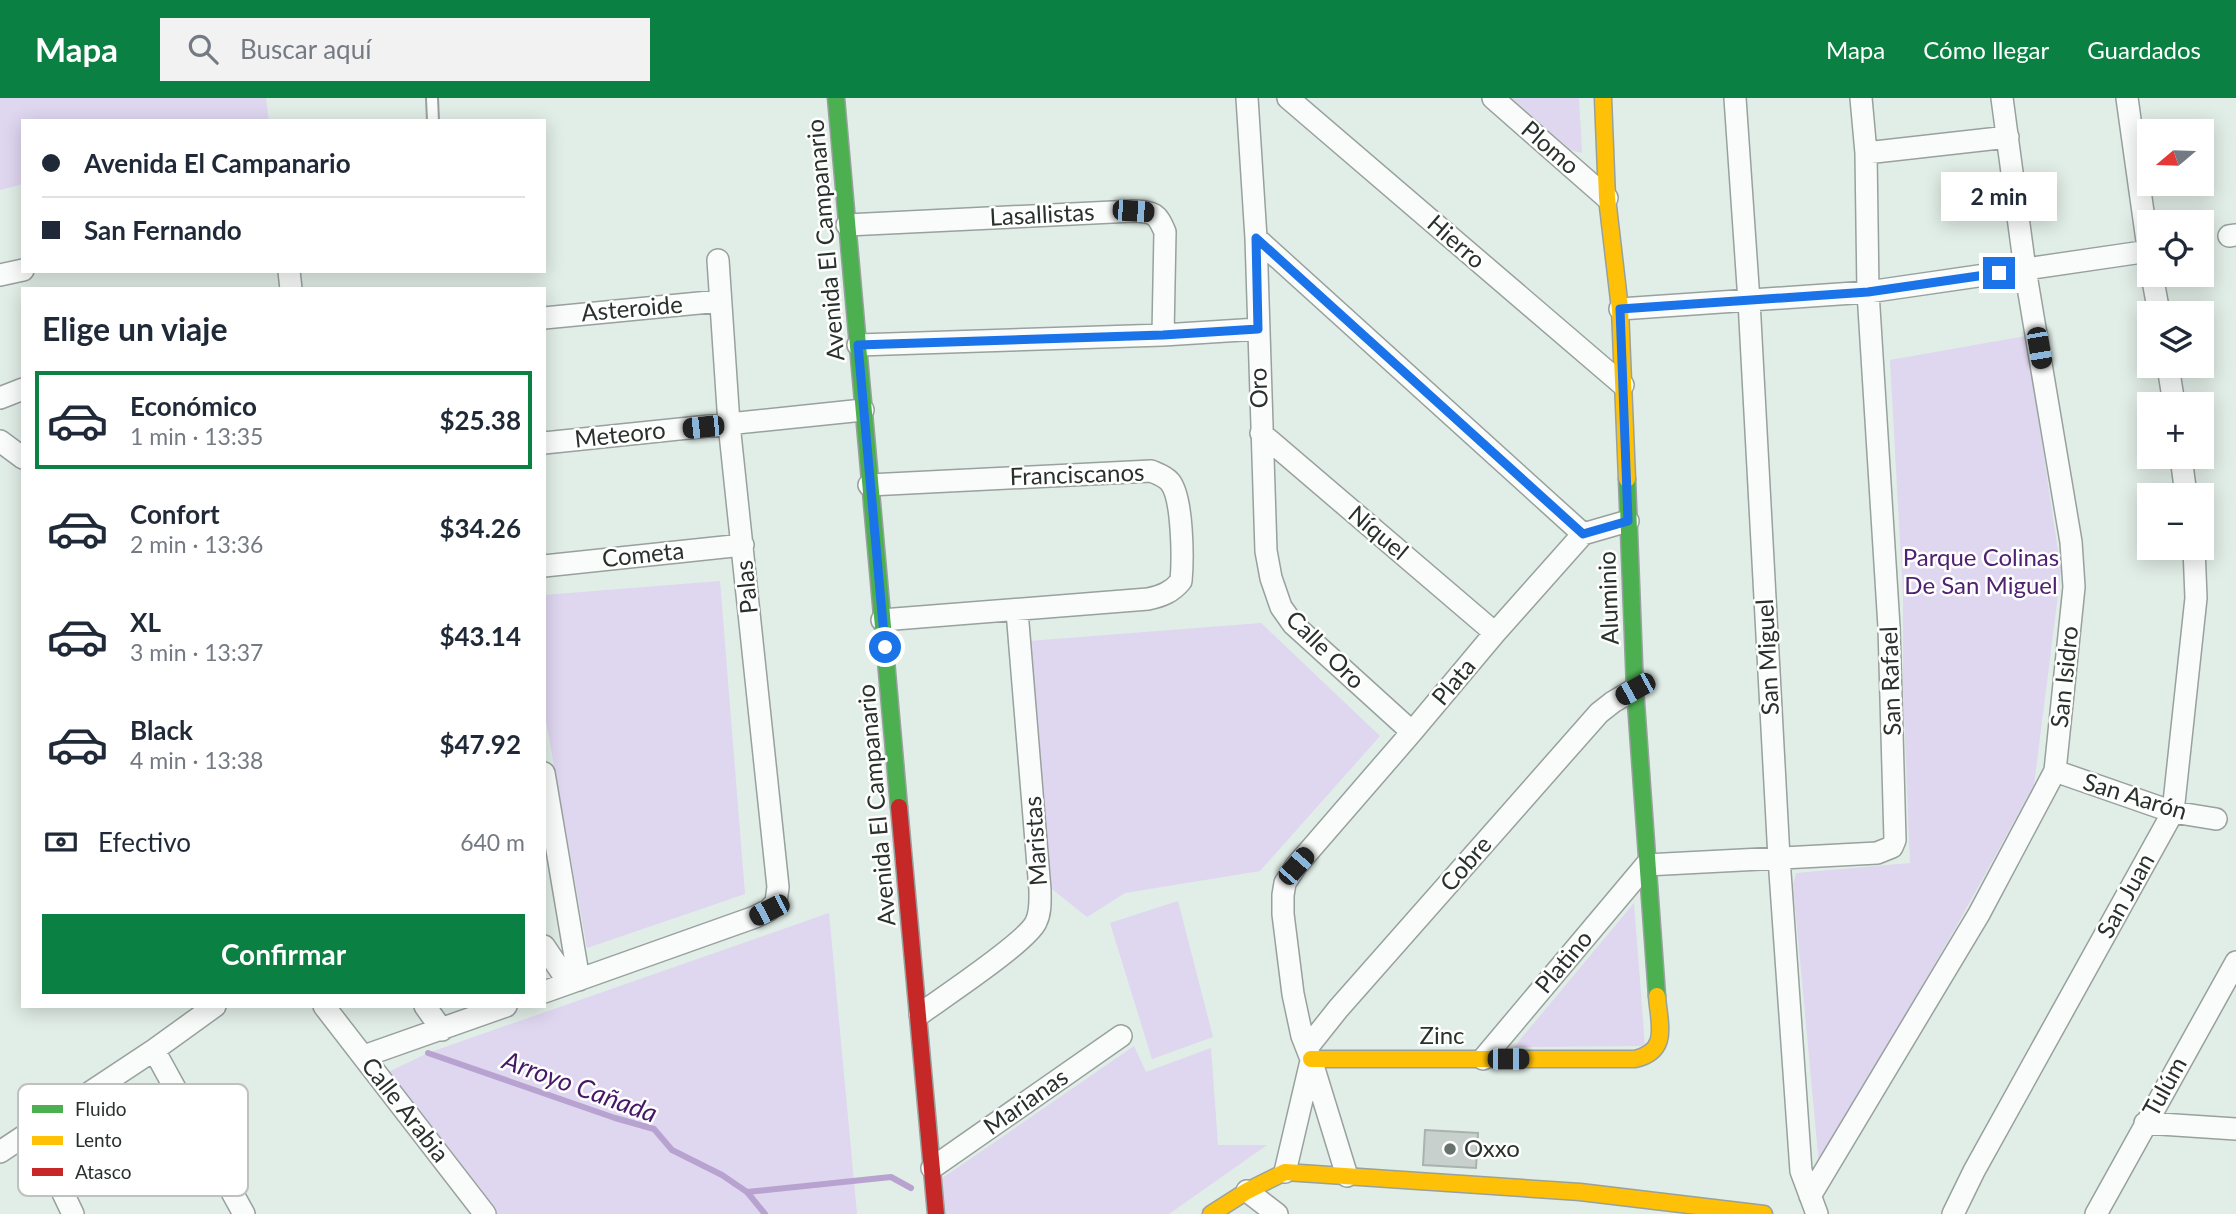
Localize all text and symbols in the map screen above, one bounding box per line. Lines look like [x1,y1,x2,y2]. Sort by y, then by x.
search box [160,18,650,81]
text: Mapa [35,29,118,69]
icon: search [184,30,222,68]
text: Buscar aquí [240,33,371,65]
text: Mapa [1826,35,1885,64]
text: Cómo llegar [1923,35,2049,64]
text: Guardados [2087,35,2201,64]
street label: Plomo [1516,114,1586,180]
street label: Avenida El Campanario [799,118,850,362]
north arrow [2137,119,2214,196]
map controls [2137,119,2214,560]
text: Avenida El Campanario [84,147,351,179]
callout: 2 min [1941,172,2057,220]
text: 2 min [1970,182,2028,210]
street label: Lasallistas [989,196,1095,231]
car [1112,199,1155,223]
street label: Hierro [1422,208,1492,274]
button: locate [2137,210,2214,287]
text: San Fernando [84,214,242,246]
route end [1983,257,2015,289]
street label: Asteroide [580,289,684,326]
button: layers [2137,301,2214,378]
text: Elige un viaje [42,309,227,348]
car [2026,325,2053,371]
street label: Oro [1242,367,1273,409]
icon: car [46,389,109,452]
text: Económico [130,390,257,422]
button: + [2137,392,2214,469]
text: $25.38 [439,404,521,436]
street label: Meteoro [573,414,667,453]
car [682,414,725,440]
text: 1 min · 13:35 [130,422,263,450]
street label: Franciscanos [1009,457,1145,490]
button: − [2137,483,2214,560]
icon: car [46,497,109,560]
text: Confort [130,498,220,530]
street label: Níquel [1343,499,1415,565]
text: $34.26 [439,512,521,544]
text: 2 min · 13:36 [130,530,263,558]
street label: Cometa [600,535,685,572]
park label: Parque Colinas De San Miguel [1903,542,2059,599]
street label: Aluminio [1591,551,1624,645]
street label: Palas [728,559,763,616]
street label: San Miguel [1749,598,1784,716]
street label: Calle Oro [1281,604,1371,694]
icon: car [46,605,109,668]
text: XL [130,606,161,638]
text: $43.14 [439,620,521,652]
street label: San Isidro [2044,625,2083,729]
street label: San Rafael [1873,626,1906,736]
route start [869,631,901,663]
text: 3 min · 13:37 [130,638,263,666]
street label: Plata [1425,652,1481,710]
car [1612,670,1659,708]
street label: Avenida El Campanario [850,683,901,927]
icon: car [46,713,109,776]
text: Black [130,714,193,746]
text: $47.92 [439,728,521,760]
text: 4 min · 13:38 [130,746,263,774]
street label: San Aarón [2080,766,2191,825]
street label: Maristas [1017,795,1052,887]
icon: cash [42,823,80,861]
text: Efectivo [98,826,191,858]
text: 640 m [460,828,525,856]
street label: Cobre [1433,829,1497,897]
car [1275,843,1318,889]
street label: San Juan [2090,848,2160,943]
car [746,891,793,929]
button: Confirmar [42,914,525,994]
street label: Platino [1528,924,1598,999]
street label: Zinc [1419,1020,1465,1049]
water label: Arroyo Cañada [498,1043,662,1129]
car [1488,1049,1530,1070]
street label: Calle Arabia [356,1051,456,1167]
street label: Tulúm [2136,1051,2192,1121]
street label: Marianas [978,1061,1073,1140]
legend [18,1084,248,1196]
text: Fluido [75,1097,127,1120]
text: Lento [75,1128,122,1151]
place label: Oxxo [1464,1133,1520,1162]
marker: Oxxo [1442,1141,1458,1157]
text: Atasco [75,1160,131,1183]

